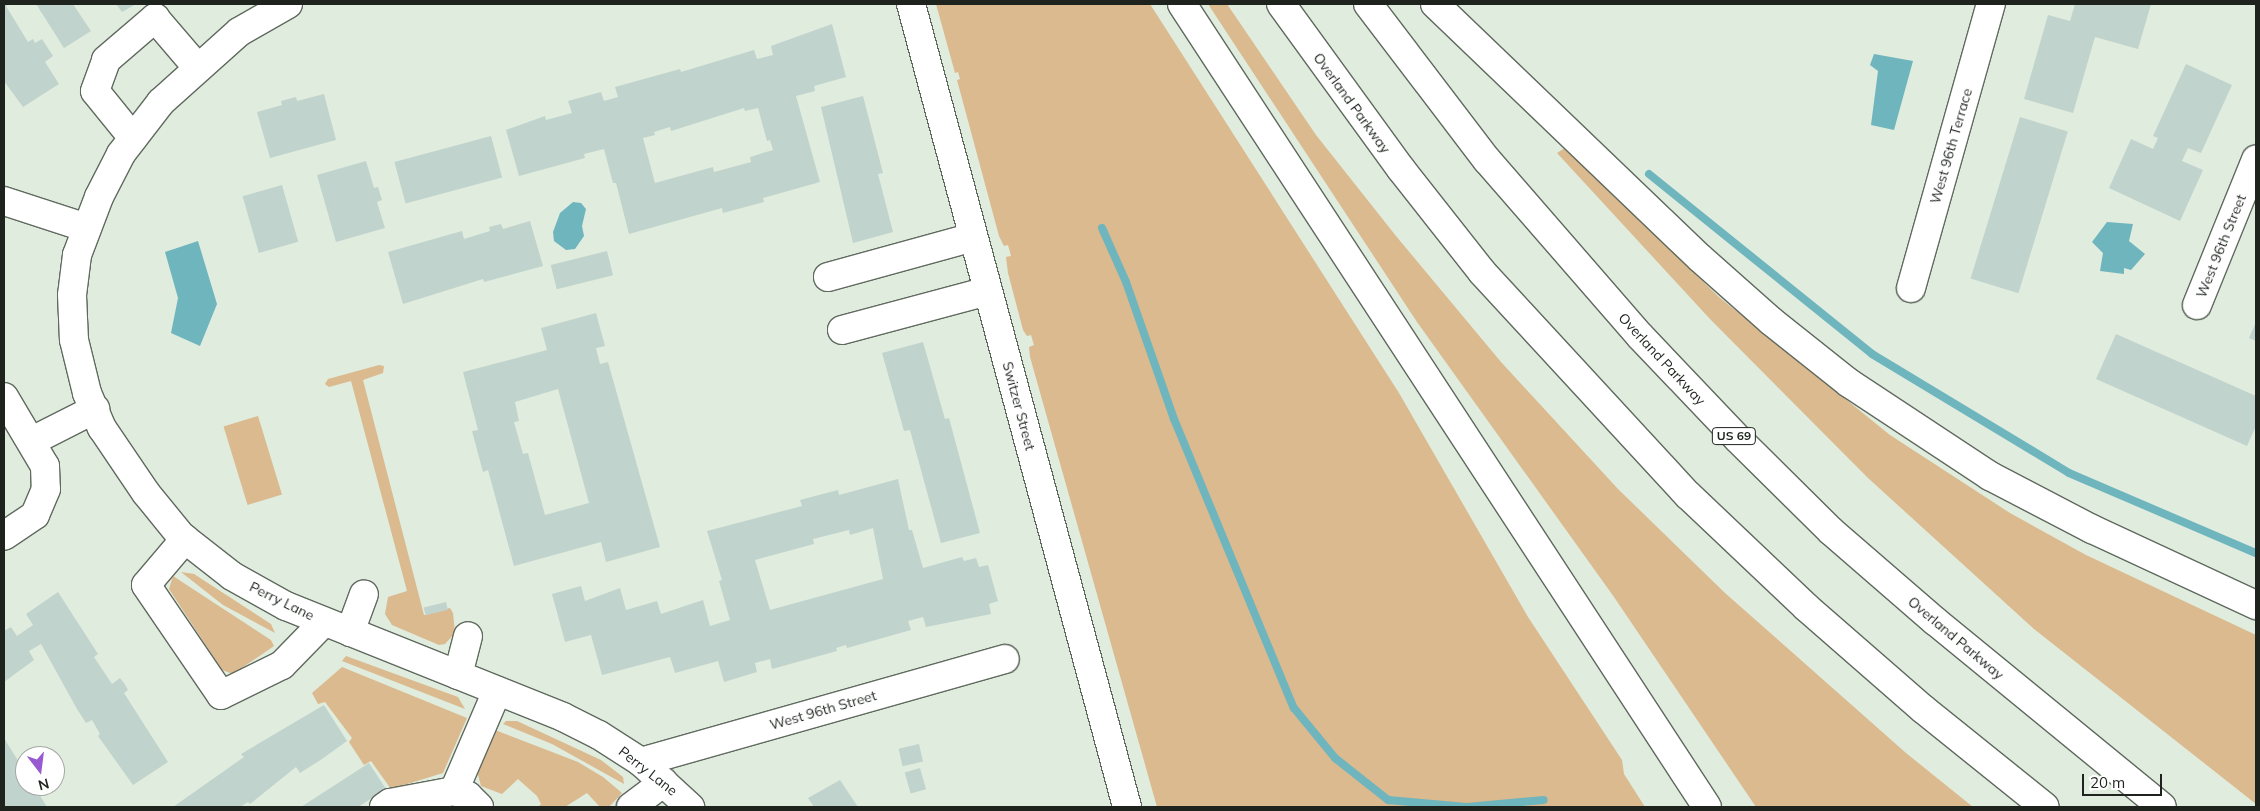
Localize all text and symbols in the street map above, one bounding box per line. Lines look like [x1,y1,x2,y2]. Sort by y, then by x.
street label: Overland Parkway [1310,50,1394,156]
street label: West 96th Terrace [1926,86,1976,206]
street label: West 96th Street [2193,192,2249,300]
street label: Overland Parkway [1615,309,1709,409]
street label: Switzer Street [999,360,1039,452]
road number: US 69 [1712,426,1756,446]
street label: Perry Lane [247,578,317,624]
street label: Overland Parkway [1905,593,2007,683]
street label: West 96th Street [768,687,878,733]
street label: Perry Lane [615,743,681,799]
north arrow [15,746,65,796]
scale bar [2085,764,2165,796]
text: 20 m [2090,773,2125,792]
text: N [36,774,51,795]

